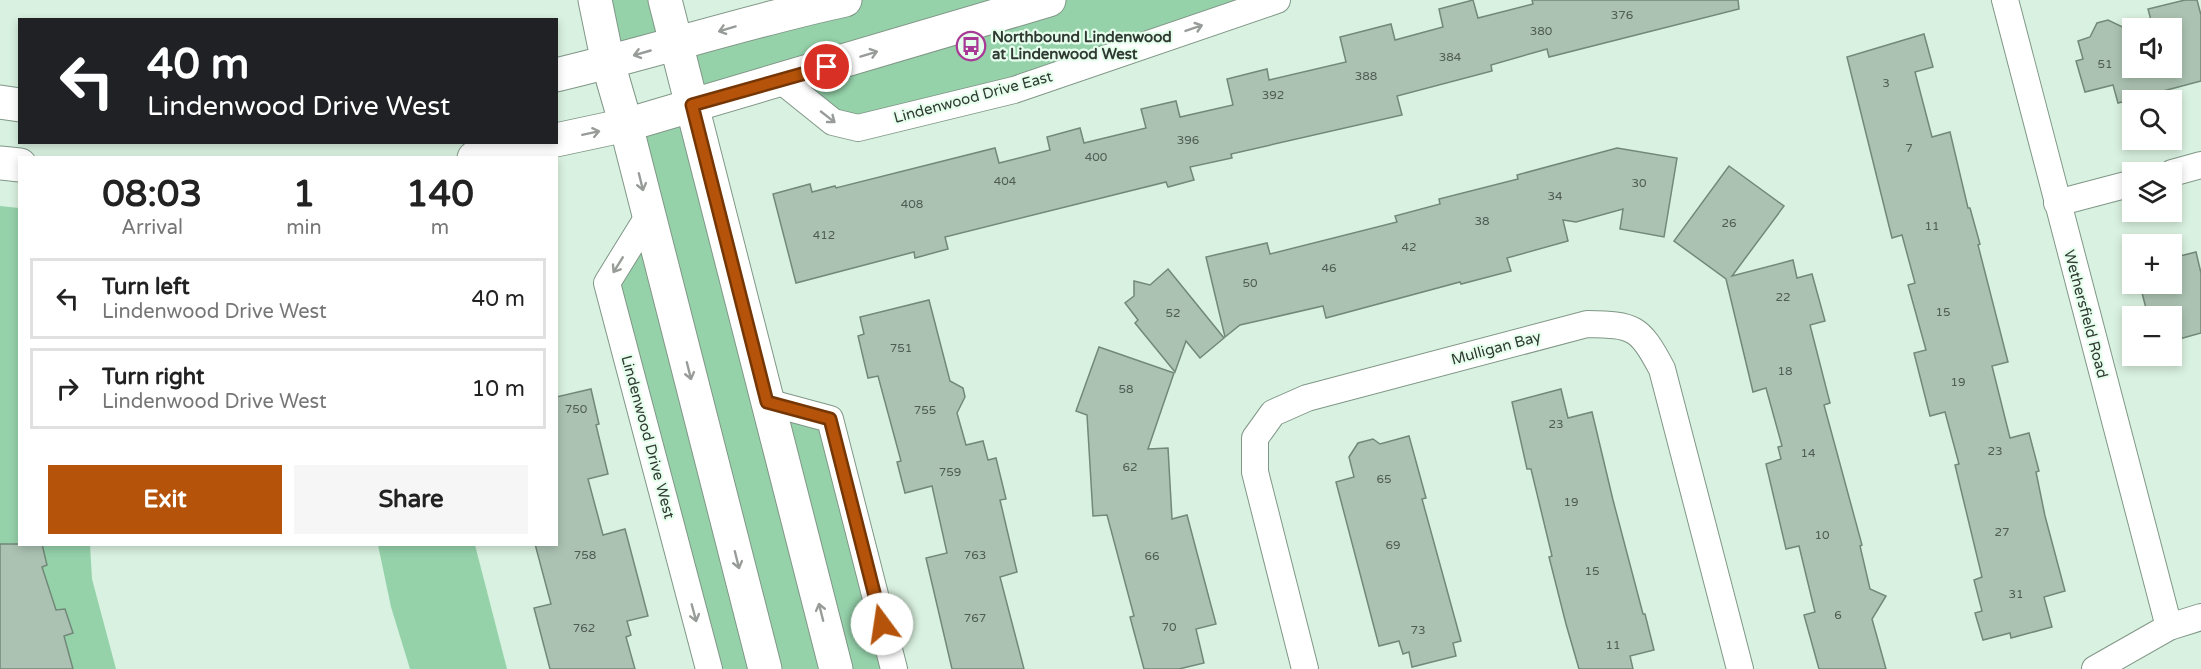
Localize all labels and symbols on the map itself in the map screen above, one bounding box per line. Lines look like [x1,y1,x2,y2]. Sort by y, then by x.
house number: 376 [1611,8,1633,22]
one-way arrow [1185,22,1204,33]
one-way arrow [718,24,737,35]
house number: 380 [1530,24,1553,38]
place label: Northbound Lindenwood at Lindenwood West [992,28,1172,63]
bus stop icon: Northbound Lindenwood at Lindenwood West [955,30,987,62]
pin [801,41,852,92]
one-way arrow [633,48,652,59]
one-way arrow [859,48,878,59]
house number: 384 [1439,50,1462,64]
house number: 51 [2097,57,2113,71]
street label: Lindenwood Drive East [892,67,1055,127]
house number: 388 [1355,69,1377,83]
house number: 3 [1882,76,1890,90]
house number: 392 [1262,88,1284,102]
one-way arrow [820,110,836,123]
one-way arrow [581,127,601,138]
house number: 396 [1177,133,1199,147]
house number: 7 [1905,141,1913,155]
house number: 400 [1085,150,1108,164]
one-way arrow [635,172,647,191]
house number: 404 [994,174,1017,188]
house number: 30 [1631,176,1647,190]
house number: 34 [1547,189,1563,203]
house number: 408 [901,197,923,211]
house number: 38 [1474,214,1490,228]
house number: 26 [1721,216,1737,230]
house number: 11 [1924,219,1940,233]
house number: 412 [813,228,835,242]
house number: 42 [1401,240,1417,254]
street label: Wethersfield Road [2060,248,2112,380]
one-way arrow [611,256,623,273]
house number: 46 [1321,261,1337,275]
house number: 50 [1242,276,1258,290]
house number: 22 [1775,290,1791,304]
house number: 15 [1935,305,1951,319]
house number: 52 [1165,306,1181,320]
street label: Mulligan Bay [1449,327,1543,369]
house number: 751 [890,341,912,355]
street label: Lindenwood Drive West [617,353,679,521]
one-way arrow [683,361,695,380]
house number: 18 [1777,364,1793,378]
house number: 19 [1950,375,1966,389]
house number: 58 [1118,382,1134,396]
house number: 750 [565,402,588,416]
house number: 755 [914,403,936,417]
house number: 23 [1548,417,1564,431]
house number: 23 [1987,444,2003,458]
house number: 14 [1800,446,1816,460]
house number: 62 [1122,460,1138,474]
house number: 759 [939,465,961,479]
house number: 65 [1376,472,1392,486]
house number: 19 [1563,495,1579,509]
house number: 27 [1994,525,2010,539]
house number: 10 [1814,528,1830,542]
house number: 69 [1385,538,1401,552]
house number: 758 [574,548,596,562]
house number: 763 [964,548,986,562]
house number: 66 [1144,549,1160,563]
one-way arrow [732,550,744,569]
house number: 15 [1584,564,1600,578]
house number: 31 [2008,587,2024,601]
position arrow [850,592,914,656]
one-way arrow [689,603,700,622]
one-way arrow [815,603,827,622]
house number: 6 [1834,608,1842,622]
house number: 767 [964,611,986,625]
house number: 70 [1161,620,1177,634]
house number: 762 [573,621,595,635]
house number: 73 [1410,623,1426,637]
house number: 11 [1605,638,1621,652]

